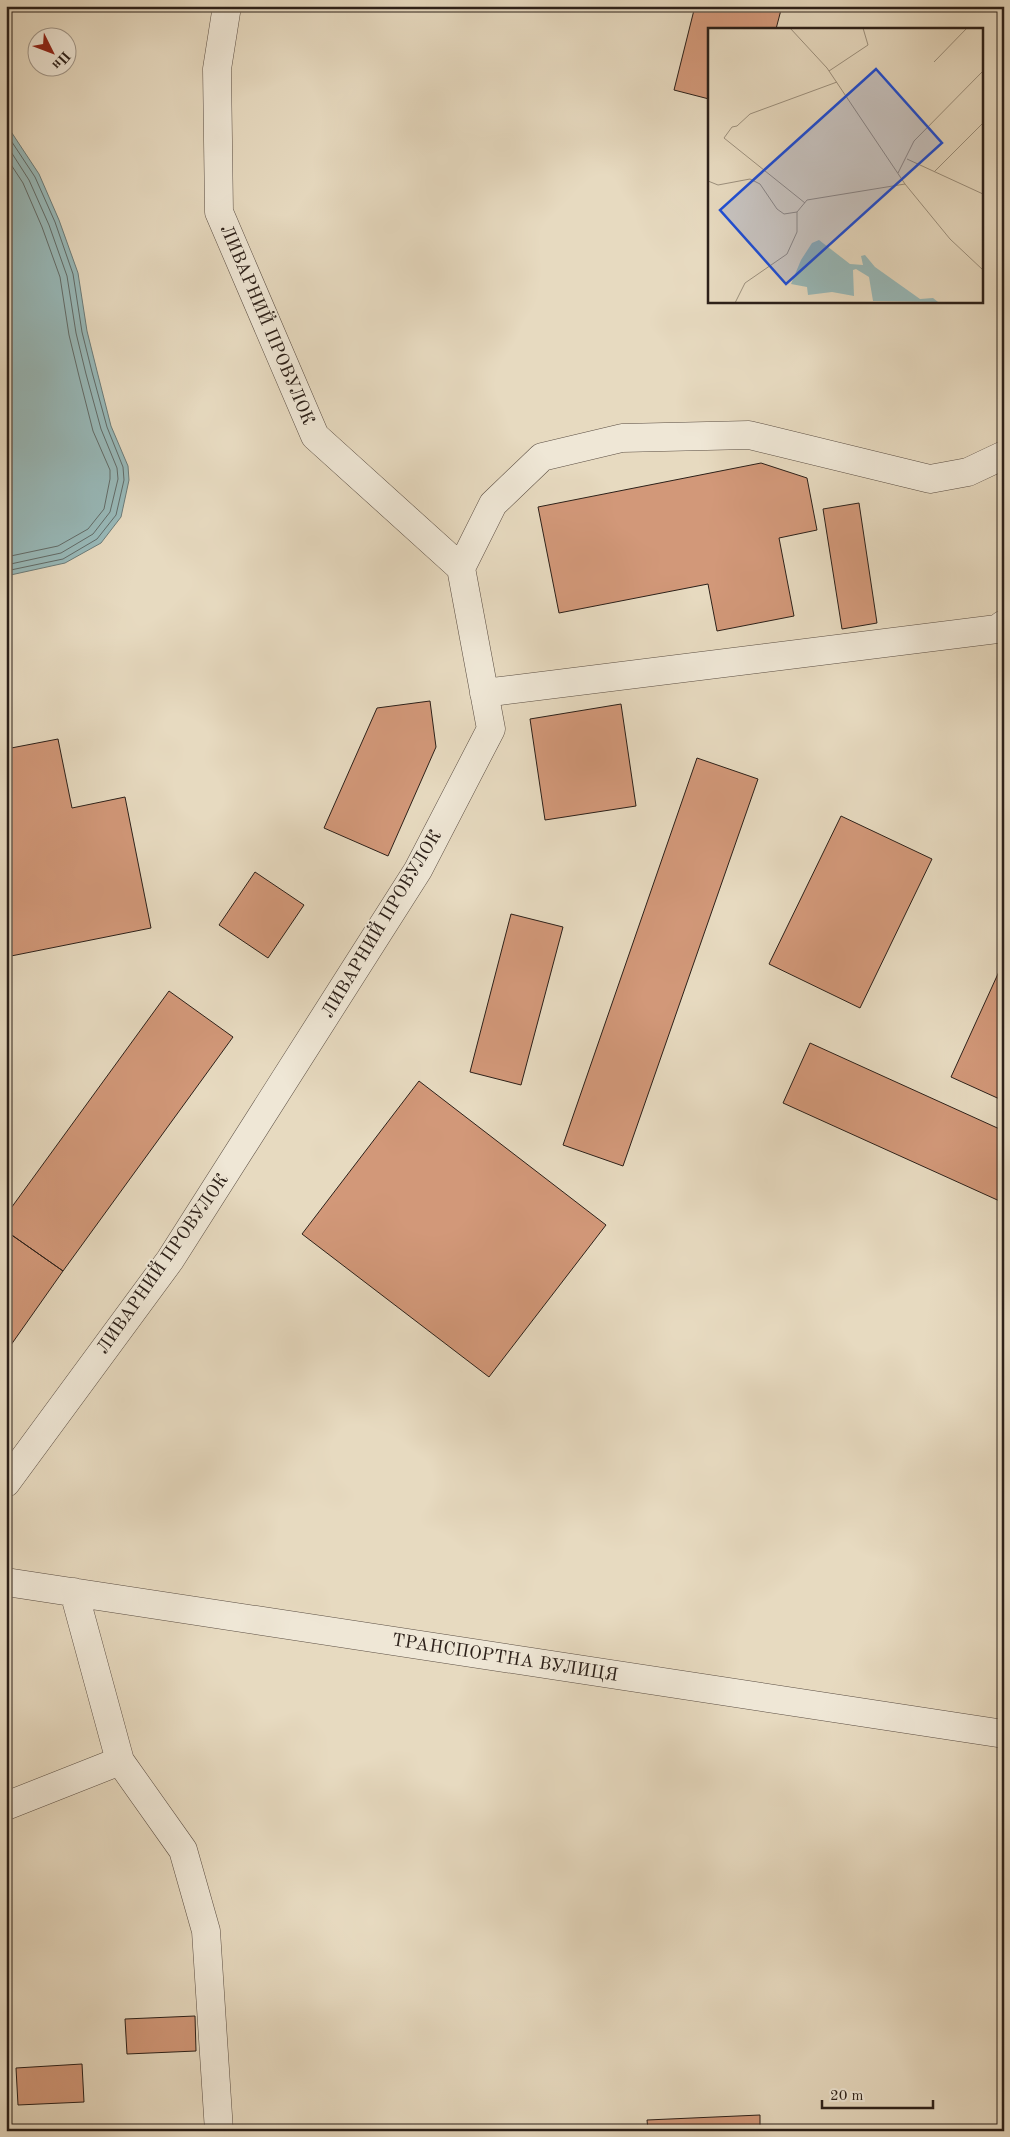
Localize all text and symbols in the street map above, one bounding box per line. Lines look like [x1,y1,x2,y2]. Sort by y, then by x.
north arrow [28,28,78,78]
inset map [708,28,982,302]
text: Пн [49,48,73,72]
street label: ЛИВАРНИЙ ПРОВУЛОК [217,221,321,428]
street label: ЛИВАРНИЙ ПРОВУЛОК [315,825,445,1021]
street label: ЛИВАРНИЙ ПРОВУЛОК [91,1168,232,1357]
street label: ТРАНСПОРТНА ВУЛИЦЯ [391,1631,619,1685]
scale bar [822,2077,934,2109]
text: 20 m [830,2089,864,2104]

